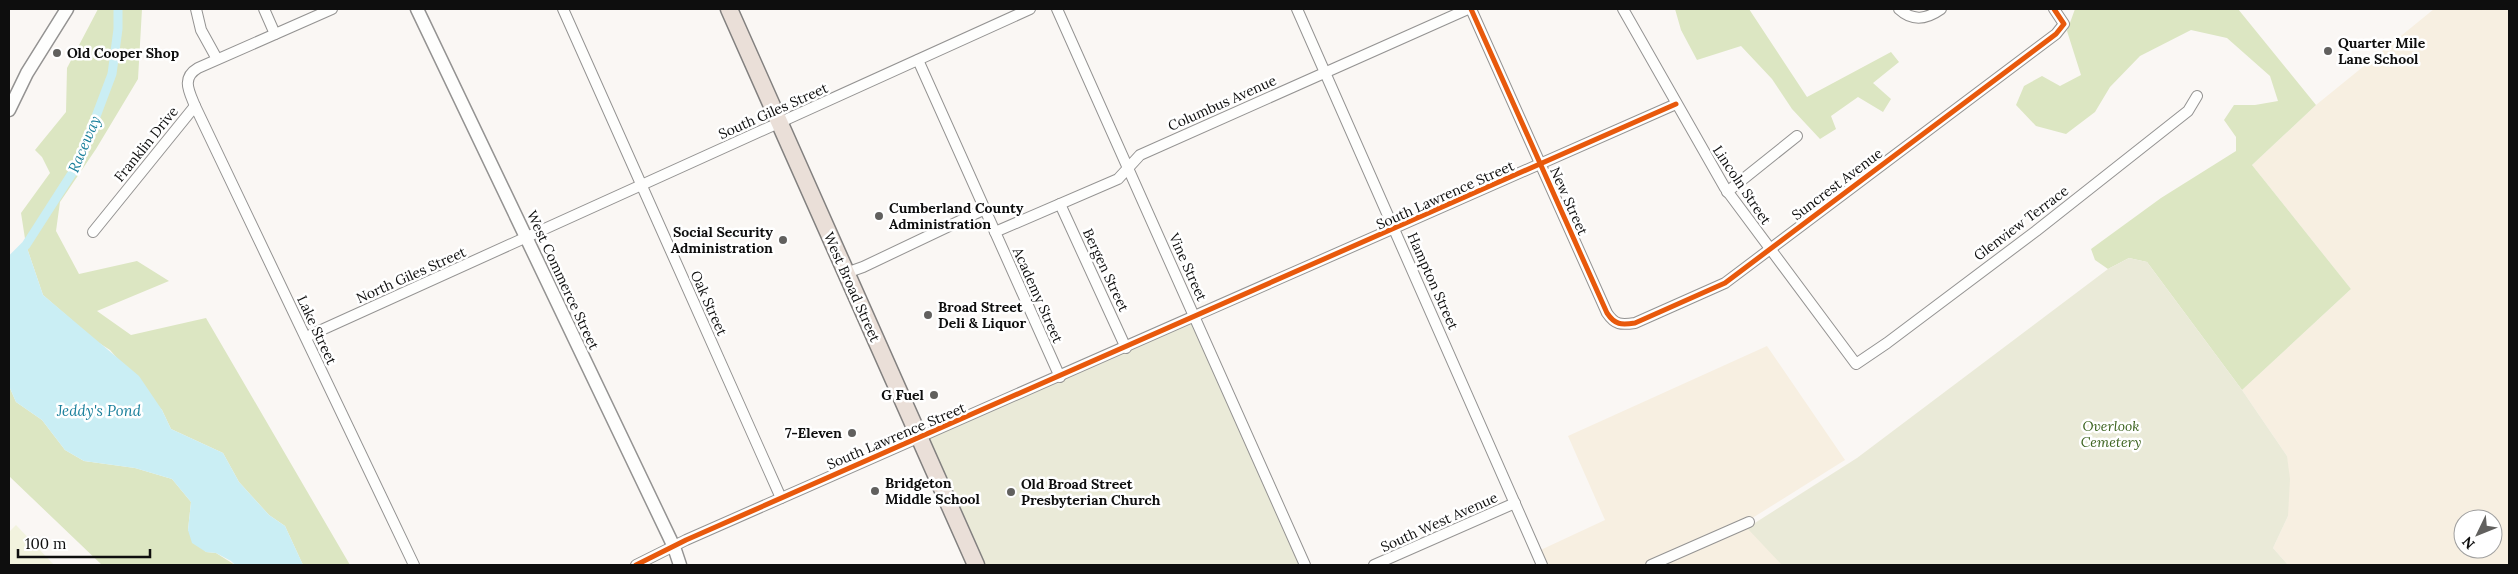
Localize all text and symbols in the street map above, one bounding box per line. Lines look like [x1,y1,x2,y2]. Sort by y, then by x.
place label: Quarter Mile Lane School [2338,34,2426,68]
place label: Old Cooper Shop [67,44,179,62]
marker: Quarter Mile Lane School [2322,45,2334,57]
marker: Old Cooper Shop [51,47,63,59]
street label: Columbus Avenue [1165,71,1279,135]
street label: South Giles Street [716,79,831,143]
street label: Franklin Drive [110,102,182,185]
water label: Raceway [64,113,104,175]
street label: Lincoln Street [1709,142,1775,229]
street label: Suncrest Avenue [1788,144,1886,224]
street label: South Lawrence Street [1373,156,1517,234]
street label: New Street [1546,164,1592,238]
street label: Glenview Terrace [1970,181,2072,264]
place label: Cumberland County Administration [889,199,1024,233]
street label: West Commerce Street [523,208,603,353]
marker: Cumberland County Administration [873,210,885,222]
place label: Social Security Administration [671,223,773,257]
street label: Bergen Street [1079,226,1133,315]
street label: West Broad Street [820,229,885,345]
street label: Vine Street [1165,229,1211,304]
street label: Hampton Street [1404,230,1463,333]
marker: Social Security Administration [777,234,789,246]
street label: North Giles Street [353,243,469,307]
street label: Academy Street [1009,244,1067,346]
street label: Oak Street [687,268,732,339]
street label: Lake Street [293,293,341,368]
place label: Broad Street Deli & Liquor [938,298,1026,332]
marker: Broad Street Deli & Liquor [922,309,934,321]
place label: G Fuel [881,386,925,404]
marker: G Fuel [928,389,940,401]
street label: South Lawrence Street [824,398,969,473]
water label: Jeddy's Pond [56,401,142,420]
park label: Overlook Cemetery [2081,417,2141,451]
place label: 7-Eleven [785,424,842,442]
marker: 7-Eleven [846,427,858,439]
place label: Bridgeton Middle School [885,474,980,508]
place label: Old Broad Street Presbyterian Church [1021,475,1161,509]
marker: Bridgeton Middle School [869,485,881,497]
marker: Old Broad Street Presbyterian Church [1005,486,1017,498]
street label: South West Avenue [1378,488,1501,556]
north arrow [2453,509,2503,559]
scale bar [18,526,150,558]
text: N [2458,533,2479,553]
text: 100 m [25,534,66,553]

